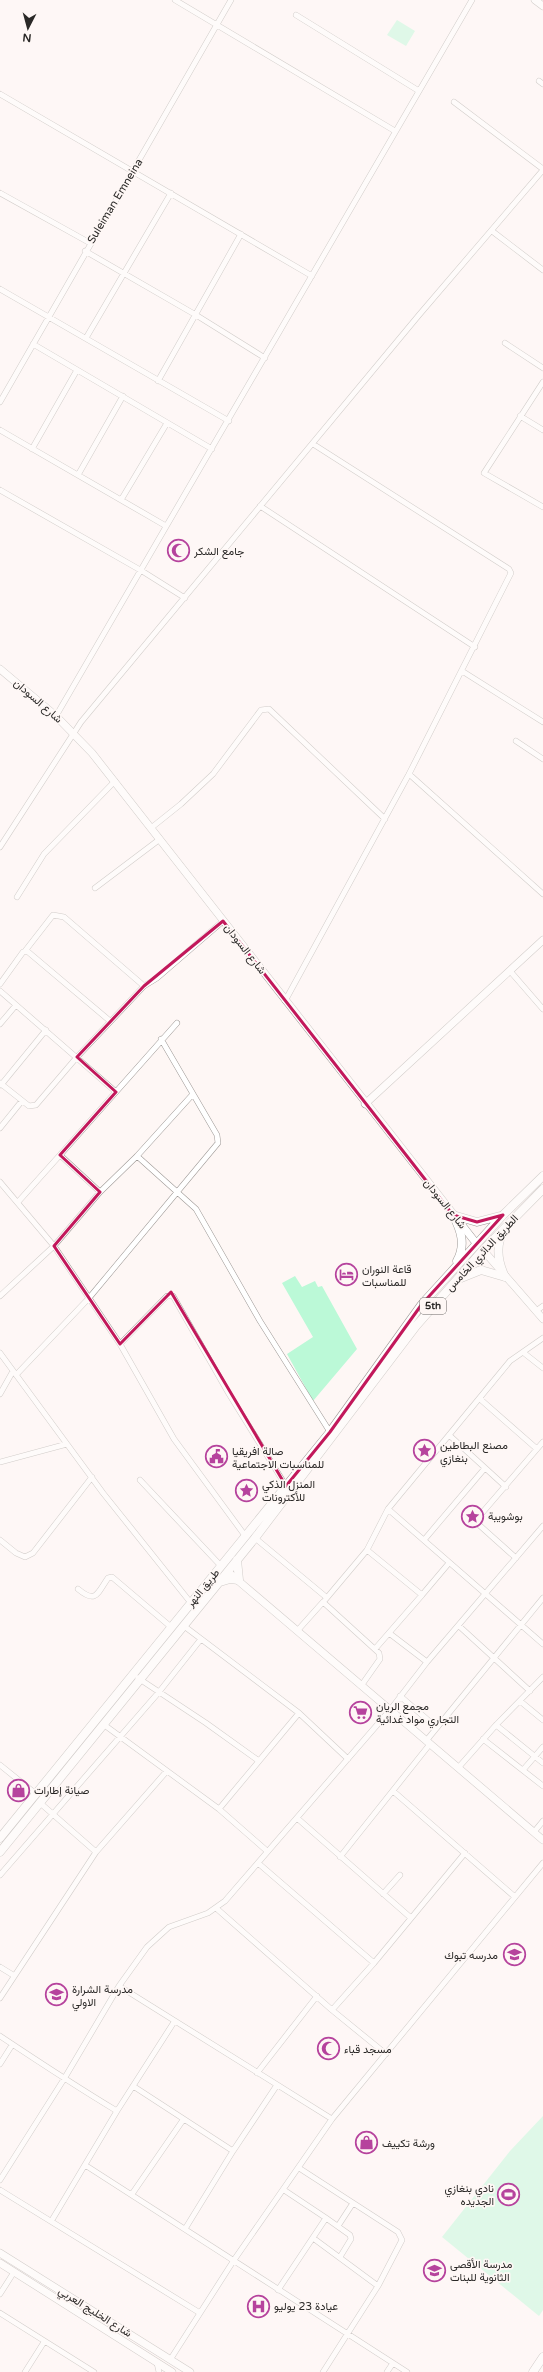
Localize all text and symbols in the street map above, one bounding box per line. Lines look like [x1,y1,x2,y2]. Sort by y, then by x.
north arrow [8,8,48,48]
text: N [22,31,32,44]
street label: Suleiman Emneina [85,156,145,246]
mosque icon: جامع الشكر [166,538,192,564]
place label: جامع الشكر [193,545,244,559]
street label: شارع السودان [10,676,65,727]
street label: شارع السودان [221,921,269,978]
street label: شارع السودان [420,1177,469,1232]
street label: الطريق الدائري الخامس [443,1212,523,1296]
hotel icon: قاعة النوران للمناسبات [334,1262,360,1288]
place label: قاعة النوران للمناسبات [362,1263,412,1289]
road number: 5th [420,1298,446,1314]
place icon: مصنع البطاطين بنغازي [411,1438,437,1464]
place label: مصنع البطاطين بنغازي [440,1439,508,1468]
public building icon: صالة افريقيا للمناسبات الاجتماعية [204,1444,230,1470]
place label: صالة افريقيا للمناسبات الاجتماعية [232,1445,324,1471]
place icon: المنزل الذكي للأكترونات [234,1477,260,1503]
place label: المنزل الذكي للأكترونات [262,1478,315,1504]
place icon: بوشويبة [459,1503,485,1529]
place label: بوشويبة [488,1510,523,1523]
street label: طريق النهر [183,1566,222,1610]
supermarket icon: مجمع الريان التجاري مواد غدائية [348,1699,374,1725]
place label: مجمع الريان التجاري مواد غدائية [376,1700,459,1729]
shop icon: صيانة إطارات [5,1777,31,1803]
place label: صيانة إطارات [34,1784,90,1797]
school or university icon: مدرسه تبوك [501,1942,527,1968]
place label: مدرسه تبوك [444,1949,498,1962]
school or university icon: مدرسة الشرارة الاولي [44,1982,70,2008]
place label: مدرسة الشرارة الاولي [72,1983,133,2012]
mosque icon: مسجد قباء [316,2036,342,2062]
place label: مسجد قباء [344,2043,392,2056]
shop icon: ورشة تكييف [354,2130,380,2156]
place label: ورشة تكييف [382,2137,435,2150]
sports icon: نادي بنغازي الجديده [496,2181,522,2207]
place label: نادي بنغازي الجديده [444,2182,494,2208]
school or university icon: مدرسة الأقصى الثانوية للبنات [422,2257,448,2283]
place label: مدرسة الأقصى الثانوية للبنات [450,2258,512,2284]
street label: شارع الخليج العربي [54,2284,134,2343]
hospital icon: عيادة 23 يوليو [245,2293,271,2319]
place label: عيادة 23 يوليو [274,2300,338,2313]

